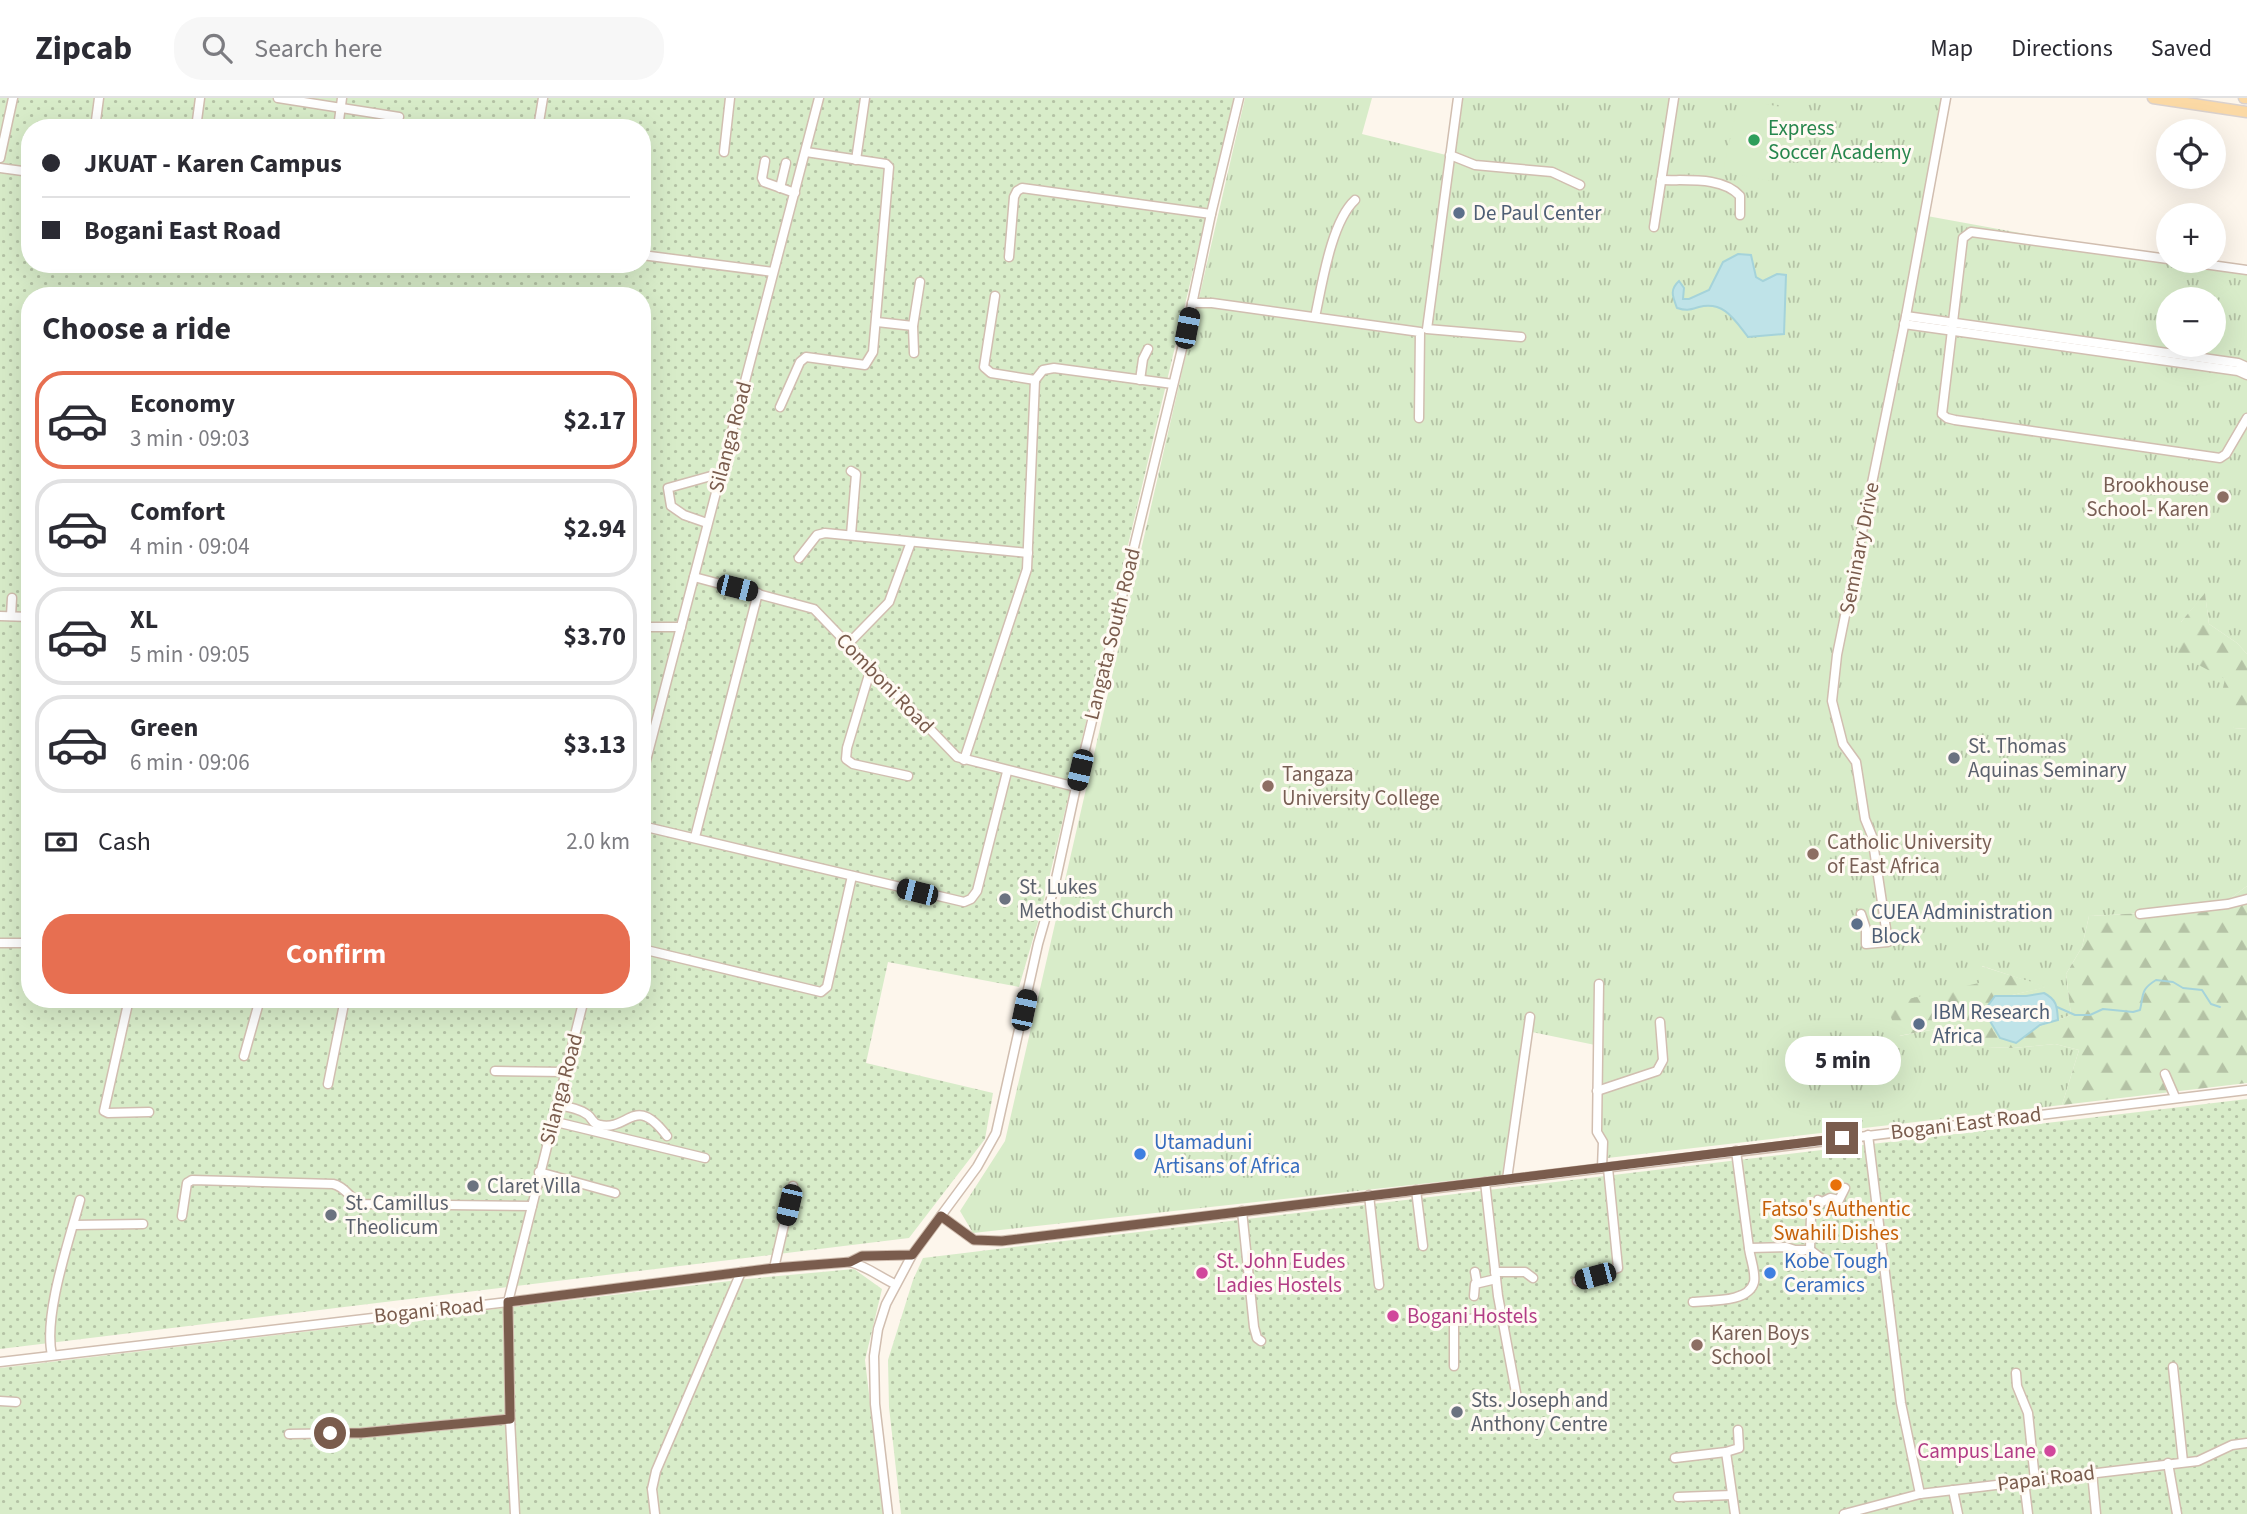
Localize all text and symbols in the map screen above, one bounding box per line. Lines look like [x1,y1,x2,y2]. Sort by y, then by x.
search box [174,17,664,80]
text: Zipcab [35,25,132,72]
icon: search [198,29,236,67]
text: Search here [254,30,382,67]
text: Map [1930,31,1973,66]
text: Directions [2011,31,2113,66]
text: Saved [2151,31,2212,66]
place label: Express Soccer Academy [1768,113,1912,167]
map controls [2156,119,2226,357]
button: locate [2156,119,2226,189]
marker: Express Soccer Academy [1746,132,1762,148]
text: JKUAT - Karen Campus [84,145,342,182]
place label: De Paul Center [1473,198,1602,228]
button: + [2156,203,2226,273]
marker: De Paul Center [1451,205,1467,221]
text: Bogani East Road [84,212,281,249]
button: − [2156,287,2226,357]
car [1173,305,1202,351]
text: Choose a ride [42,306,231,352]
street label: Silanga Road [701,378,759,496]
text: Economy [130,385,235,422]
icon: car [46,389,109,452]
text: $2.17 [563,402,626,439]
text: 3 min · 09:03 [130,422,250,455]
place label: Brookhouse School- Karen [2086,470,2209,524]
street label: Seminary Drive [1832,480,1886,616]
marker: Brookhouse School- Karen [2215,489,2231,505]
text: Comfort [130,493,225,530]
icon: car [46,497,109,560]
text: $2.94 [563,510,626,547]
text: 4 min · 09:04 [130,530,250,563]
street label: Langata South Road [1076,545,1148,723]
car [715,573,760,603]
text: XL [130,601,158,638]
icon: car [46,605,109,668]
text: $3.70 [563,618,626,655]
street label: Comboni Road [829,626,941,740]
text: 5 min · 09:05 [130,638,250,671]
text: Green [130,709,198,746]
icon: car [46,713,109,776]
text: $3.13 [563,726,626,763]
place label: St. Thomas Aquinas Seminary [1968,731,2127,785]
text: 6 min · 09:06 [130,746,250,779]
car [1066,747,1095,793]
marker: St. Thomas Aquinas Seminary [1946,750,1962,766]
place label: Tangaza University College [1282,759,1440,813]
marker: Tangaza University College [1260,778,1276,794]
icon: cash [42,823,80,861]
text: Cash [98,823,151,860]
text: 2.0 km [566,825,630,858]
place label: Catholic University of East Africa [1827,827,1992,881]
marker: Catholic University of East Africa [1805,846,1821,862]
place label: St. Lukes Methodist Church [1019,872,1174,926]
car [895,877,940,907]
marker: St. Lukes Methodist Church [997,891,1013,907]
place label: CUEA Administration Block [1871,897,2053,951]
button: Confirm [42,914,630,994]
marker: CUEA Administration Block [1849,916,1865,932]
car [1010,987,1039,1033]
place label: IBM Research Africa [1933,997,2050,1051]
marker: IBM Research Africa [1911,1016,1927,1032]
street label: Silanga Road [532,1030,590,1148]
callout: 5 min [1784,1037,1900,1086]
text: 5 min [1815,1044,1871,1077]
street label: Bogani East Road [1889,1099,2043,1147]
route end [1826,1122,1858,1154]
place label: Utamaduni Artisans of Africa [1154,1127,1300,1181]
marker: Utamaduni Artisans of Africa [1132,1146,1148,1162]
place label: Claret Villa [487,1171,581,1201]
marker: Fatso's Authentic Swahili Dishes [1828,1177,1844,1193]
marker: Claret Villa [465,1178,481,1194]
car [775,1182,804,1228]
place label: St. Camillus Theolicum [345,1188,449,1242]
place label: Fatso's Authentic Swahili Dishes [1761,1194,1911,1248]
marker: St. Camillus Theolicum [323,1207,339,1223]
place label: St. John Eudes Ladies Hostels [1216,1246,1345,1300]
place label: Kobe Tough Ceramics [1784,1246,1888,1300]
car [1572,1260,1619,1292]
marker: St. John Eudes Ladies Hostels [1194,1265,1210,1281]
marker: Kobe Tough Ceramics [1762,1265,1778,1281]
street label: Bogani Road [372,1289,486,1331]
place label: Bogani Hostels [1407,1301,1537,1331]
marker: Bogani Hostels [1385,1308,1401,1324]
place label: Karen Boys School [1711,1318,1809,1372]
marker: Karen Boys School [1689,1337,1705,1353]
place label: Sts. Joseph and Anthony Centre [1471,1385,1608,1439]
marker: Sts. Joseph and Anthony Centre [1449,1404,1465,1420]
route start [314,1417,346,1449]
place label: Campus Lane [1917,1436,2036,1466]
marker: Campus Lane [2042,1443,2058,1459]
street label: Papai Road [1996,1457,2096,1499]

